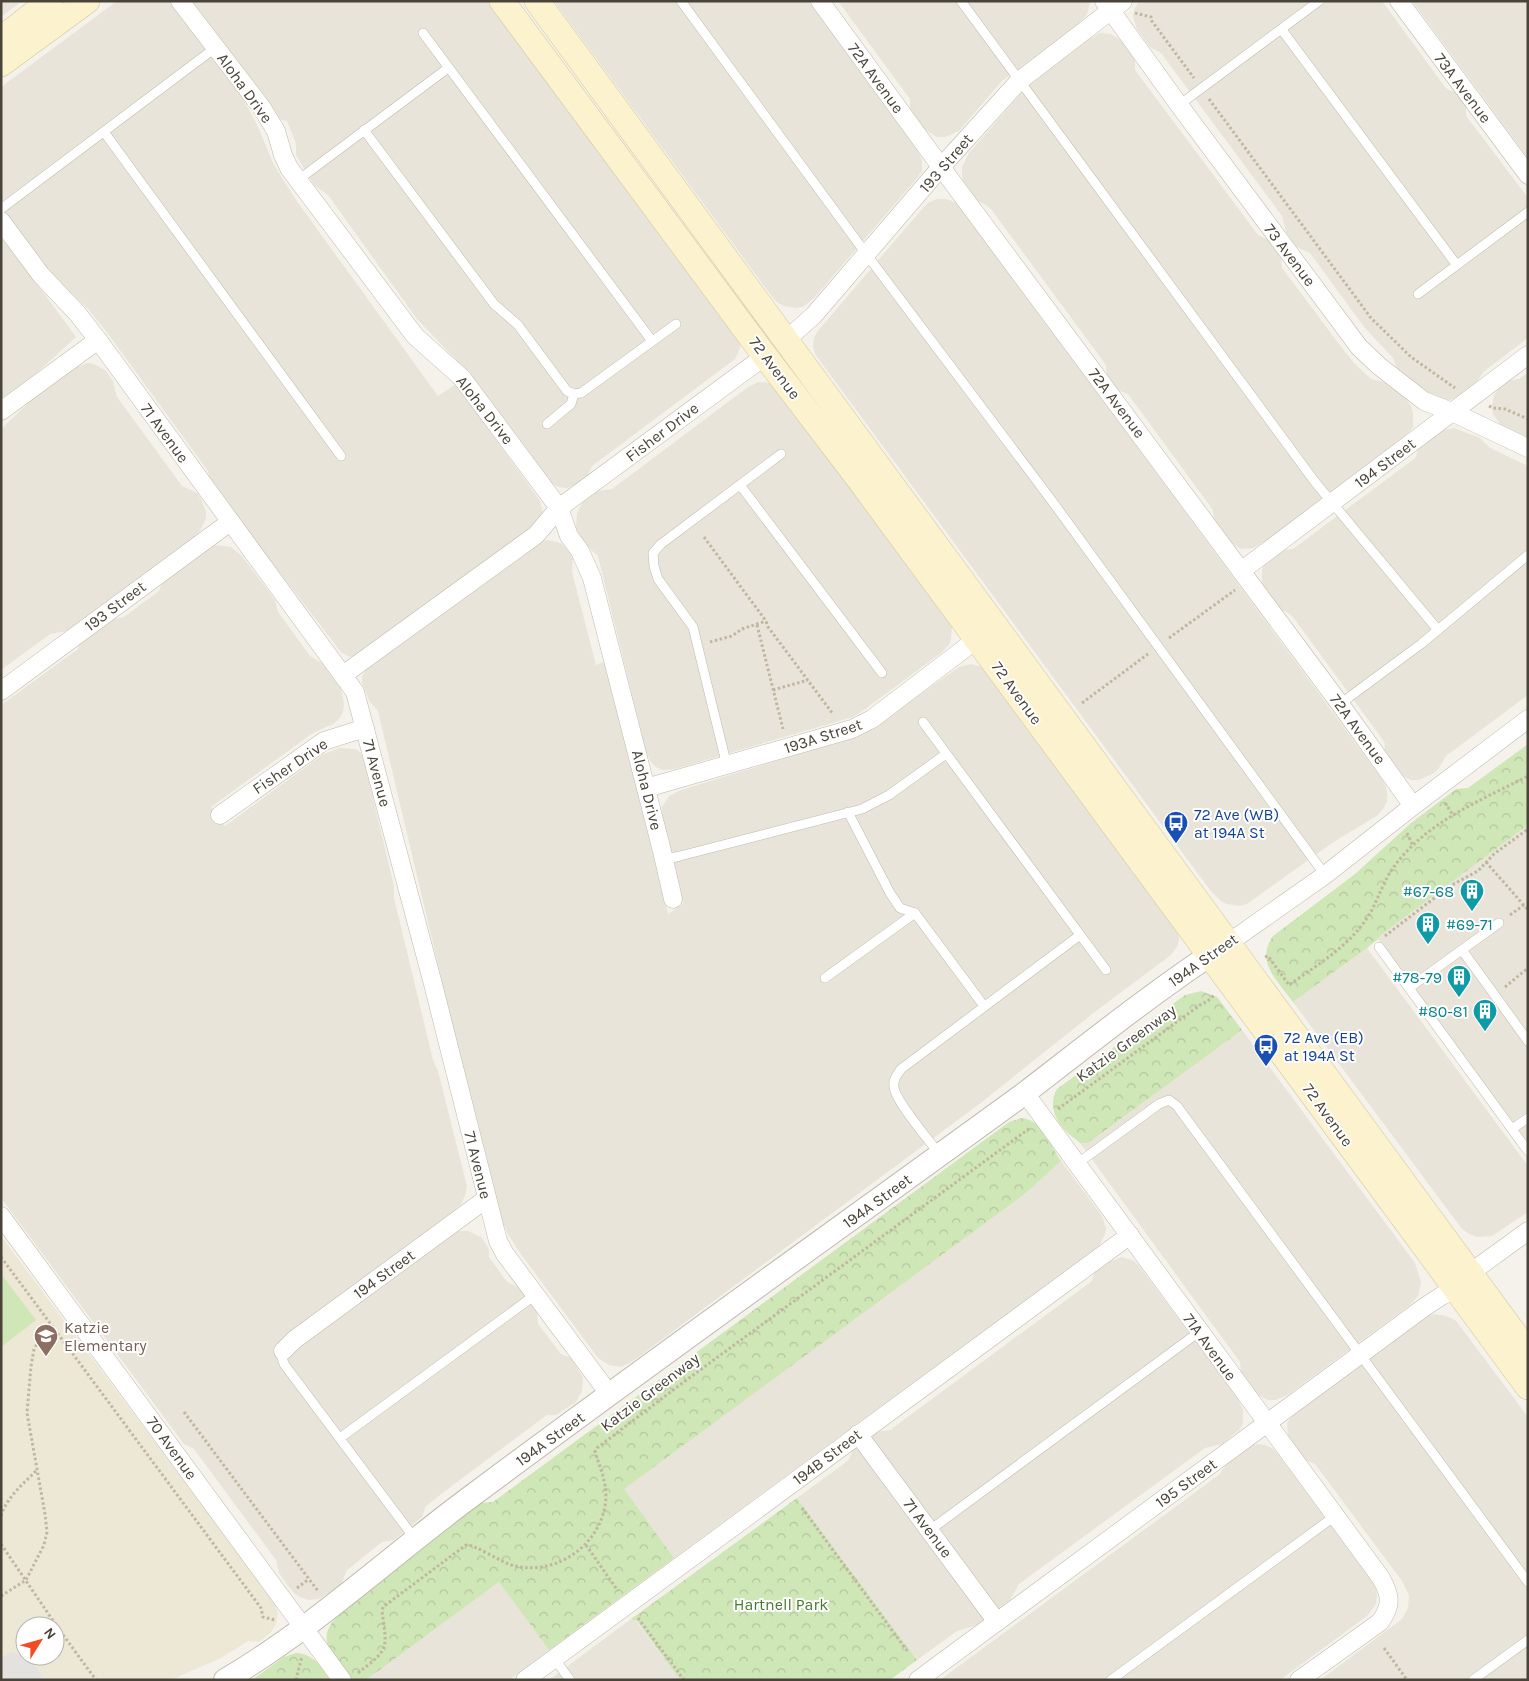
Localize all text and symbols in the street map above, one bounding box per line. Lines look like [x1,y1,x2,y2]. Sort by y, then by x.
street label: 72A Avenue [844,39,908,117]
street label: Aloha Drive [213,49,277,127]
street label: 73A Avenue [1431,49,1495,127]
street label: 193 Street [915,130,977,196]
street label: 73 Avenue [1260,220,1320,290]
street label: 72 Avenue [745,333,805,403]
street label: 72A Avenue [1085,364,1149,442]
street label: Aloha Drive [452,372,518,448]
street label: Fisher Drive [622,398,702,466]
street label: 71 Avenue [137,399,193,467]
street label: 194 Street [1351,434,1419,492]
street label: 193 Street [81,577,149,635]
street label: 72 Avenue [988,658,1046,728]
street label: 72A Avenue [1326,690,1390,768]
street label: 193A Street [782,714,864,758]
street label: Fisher Drive [249,734,331,798]
street label: 71 Avenue [359,737,395,809]
street label: Aloha Drive [628,748,666,832]
place label: 72 Ave (WB) at 194A St [1194,805,1279,842]
bus stop icon: 72 Ave (WB) at 194A St [1163,810,1189,844]
building icon: #67-68 [1459,878,1485,912]
place label: #67-68 [1403,882,1454,901]
building icon: #69-71 [1415,911,1441,945]
place label: #69-71 [1446,915,1493,934]
street label: 194A Street [1165,929,1241,991]
building icon: #78-79 [1446,964,1472,998]
place label: #78-79 [1392,968,1442,987]
building icon: #80-81 [1472,998,1498,1032]
street label: Katzie Greenway [1072,1000,1180,1086]
place label: #80-81 [1418,1002,1468,1021]
place label: 72 Ave (EB) at 194A St [1284,1028,1364,1065]
bus stop icon: 72 Ave (EB) at 194A St [1253,1033,1279,1067]
street label: 72 Avenue [1299,1080,1357,1150]
street label: 71 Avenue [460,1129,496,1201]
street label: 194A Street [839,1170,915,1232]
street label: 194 Street [350,1245,418,1303]
street label: 71A Avenue [1179,1310,1241,1384]
place label: Katzie Elementary [64,1318,147,1355]
school or university icon: Katzie Elementary [33,1323,59,1357]
street label: Katzie Greenway [597,1348,704,1435]
street label: 194A Street [512,1408,588,1470]
street label: 70 Avenue [143,1413,201,1483]
street label: 194B Street [789,1425,865,1489]
street label: 195 Street [1152,1454,1220,1512]
street label: 71 Avenue [900,1495,956,1561]
park label: Hartnell Park [734,1595,828,1614]
north arrow [15,1616,65,1666]
text: N [40,1624,60,1643]

